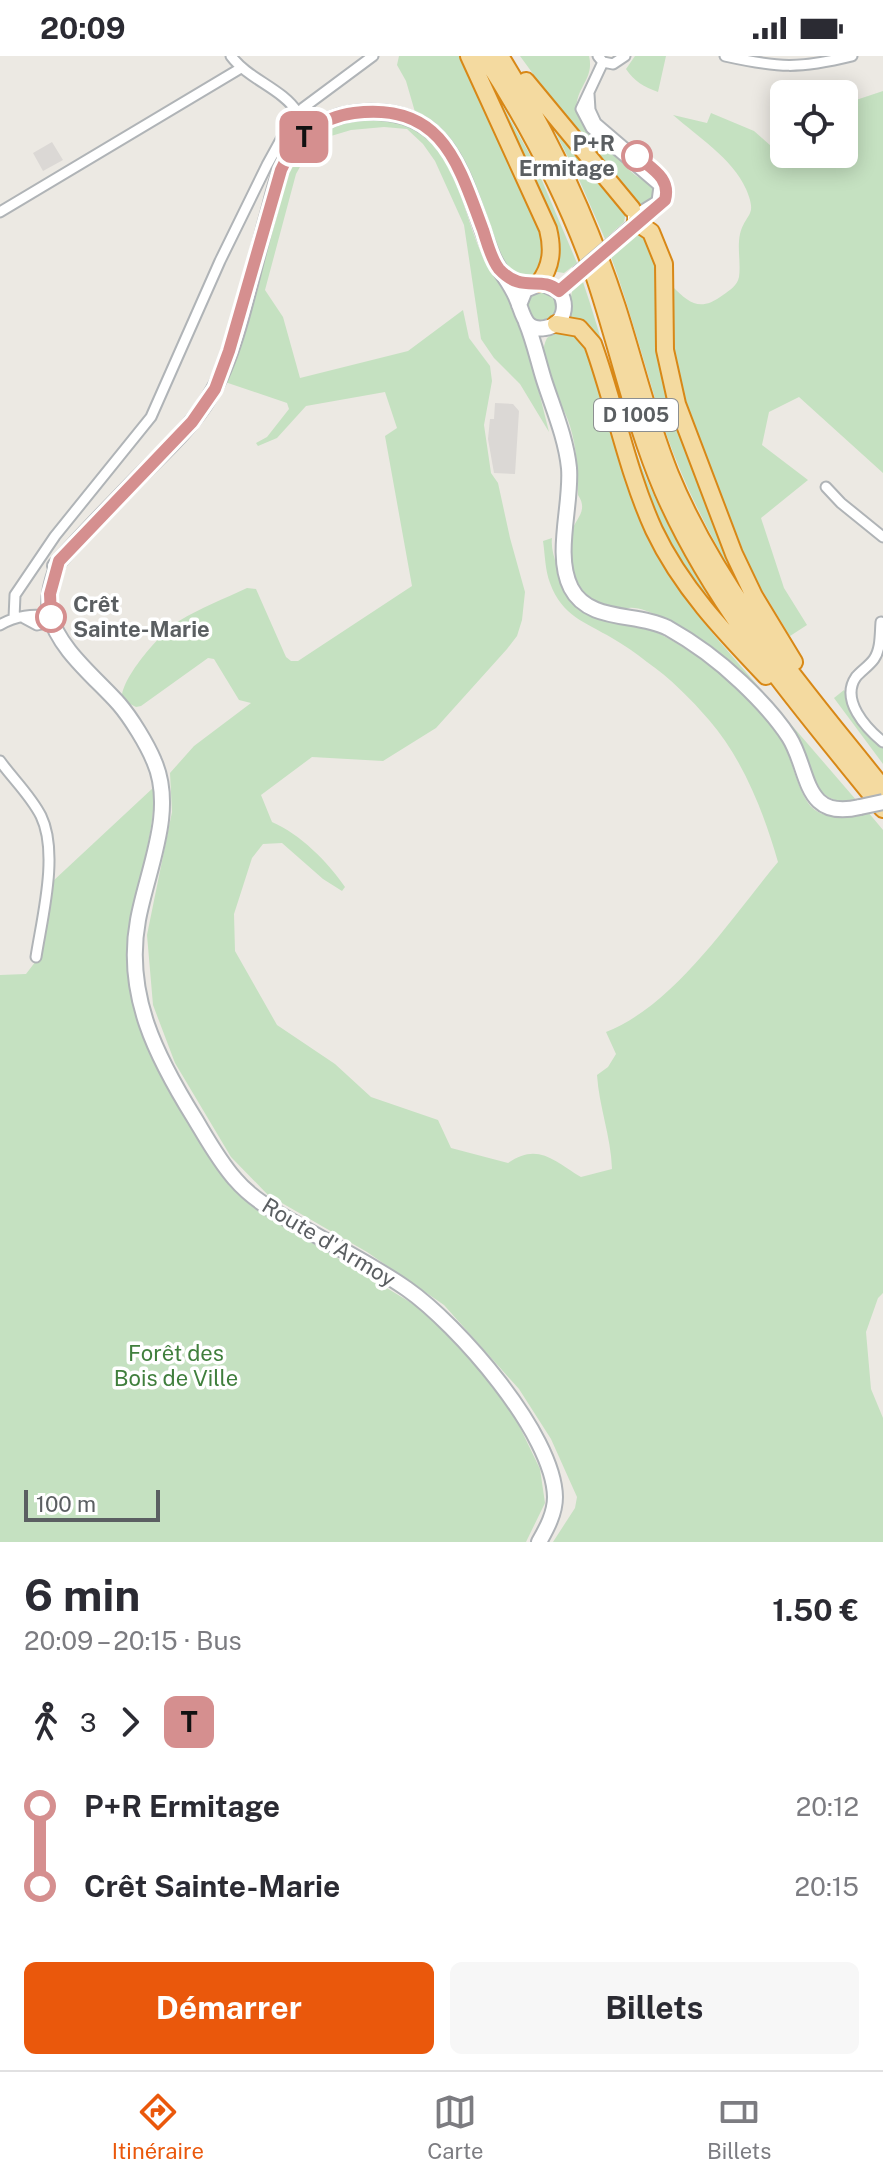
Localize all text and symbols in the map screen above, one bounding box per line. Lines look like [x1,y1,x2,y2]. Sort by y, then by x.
text: 20:09 [40,10,125,46]
map controls [770,80,858,168]
button: locate [770,80,858,168]
line badge: T [278,111,330,163]
text: T [295,120,313,153]
place label: P+R Ermitage [519,130,615,181]
marker: P+R Ermitage [622,141,652,171]
road number: D 1005 [594,399,678,431]
place label: Crêt Sainte-Marie [73,591,210,642]
marker: Crêt Sainte-Marie [36,602,66,632]
street label: Route d'Armoy [258,1192,401,1292]
park label: Forêt des Bois de Ville [114,1340,238,1391]
scale bar [24,1486,160,1522]
text: 100 m [36,1491,96,1517]
text: 6 min [24,1569,140,1621]
text: 1.50 € [772,1592,859,1628]
text: 20:09 – 20:15 · Bus [24,1625,242,1656]
icon: walk [24,1700,68,1744]
icon: forward [108,1700,152,1744]
text: T [180,1705,198,1738]
text: 3 [80,1707,96,1738]
text: P+R Ermitage [84,1788,280,1824]
text: 20:12 [796,1791,859,1822]
text: Crêt Sainte-Marie [84,1868,340,1904]
text: 20:15 [794,1871,859,1902]
button: Démarrer [24,1962,434,2054]
button: Billets [450,1962,859,2054]
tab: Itinéraire [112,2090,204,2164]
tab: Carte [427,2090,484,2164]
tab: Billets [707,2090,771,2164]

